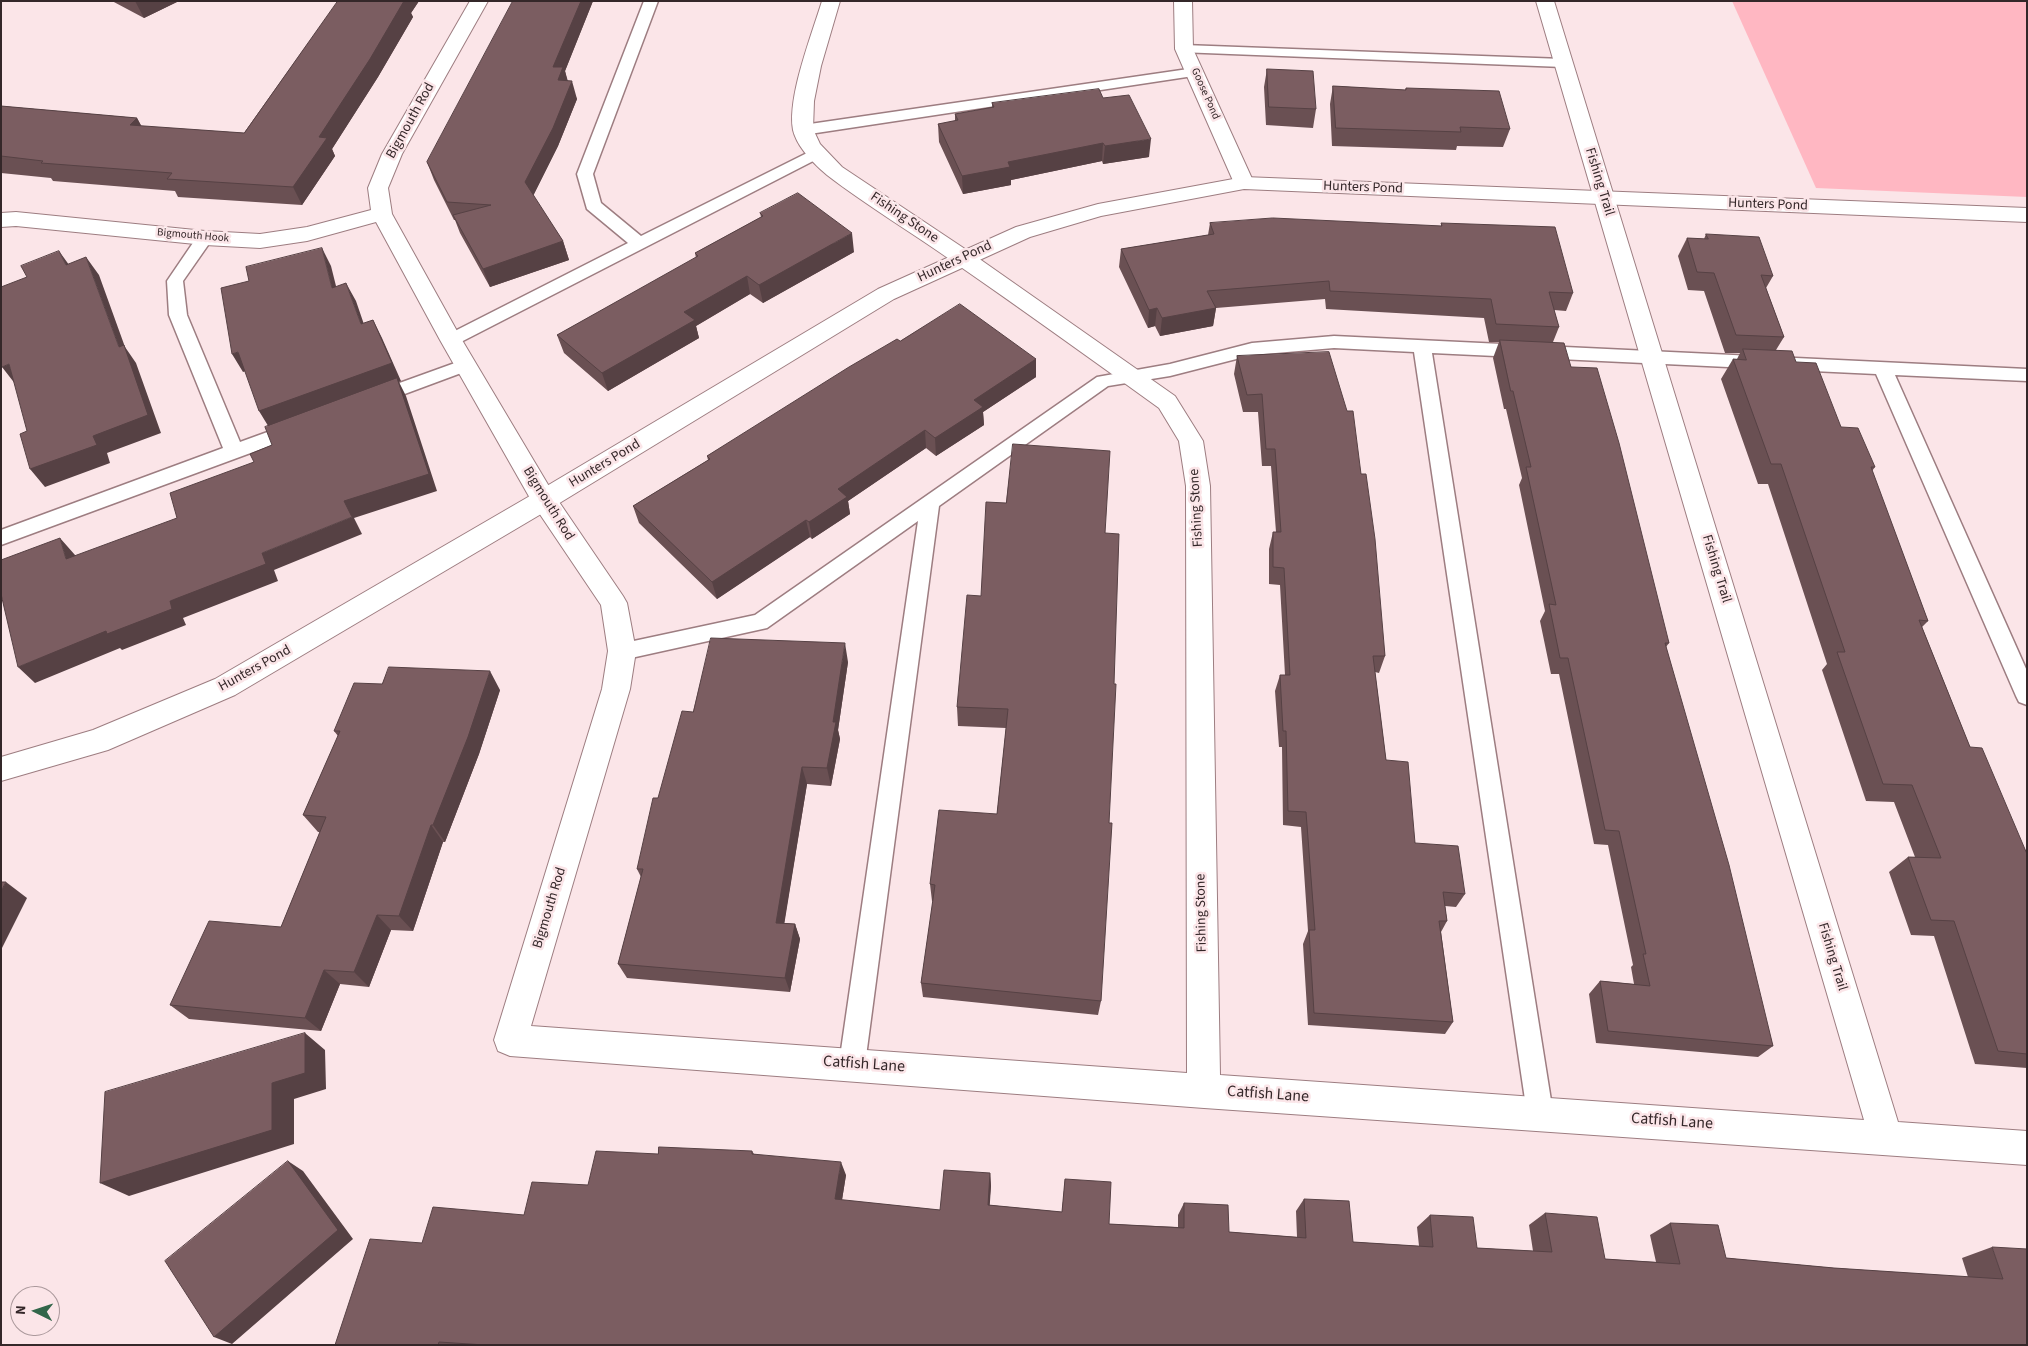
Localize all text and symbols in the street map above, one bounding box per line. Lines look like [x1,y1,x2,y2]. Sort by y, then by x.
street label: Goose Pond [1188,66,1222,122]
street label: Bigmouth Rod [383,80,439,162]
street label: Fishing Trail [1581,146,1617,218]
street label: Hunters Pond [1323,178,1403,198]
street label: Fishing Stone [867,189,941,247]
street label: Hunters Pond [1728,195,1808,215]
street label: Bigmouth Hook [156,226,230,246]
street label: Hunters Pond [915,237,995,287]
street label: Hunters Pond [566,436,644,492]
street label: Bigmouth Rod [519,464,577,544]
street label: Fishing Stone [1187,468,1207,548]
street label: Fishing Trail [1698,533,1734,605]
street label: Hunters Pond [216,642,294,696]
street label: Bigmouth Rod [530,865,570,951]
street label: Fishing Stone [1193,874,1211,952]
street label: Fishing Trail [1814,921,1850,993]
street label: Catfish Lane [822,1053,906,1077]
street label: Catfish Lane [1226,1083,1310,1107]
street label: Catfish Lane [1630,1110,1714,1134]
north arrow [10,1286,60,1336]
text: N [11,1305,31,1315]

